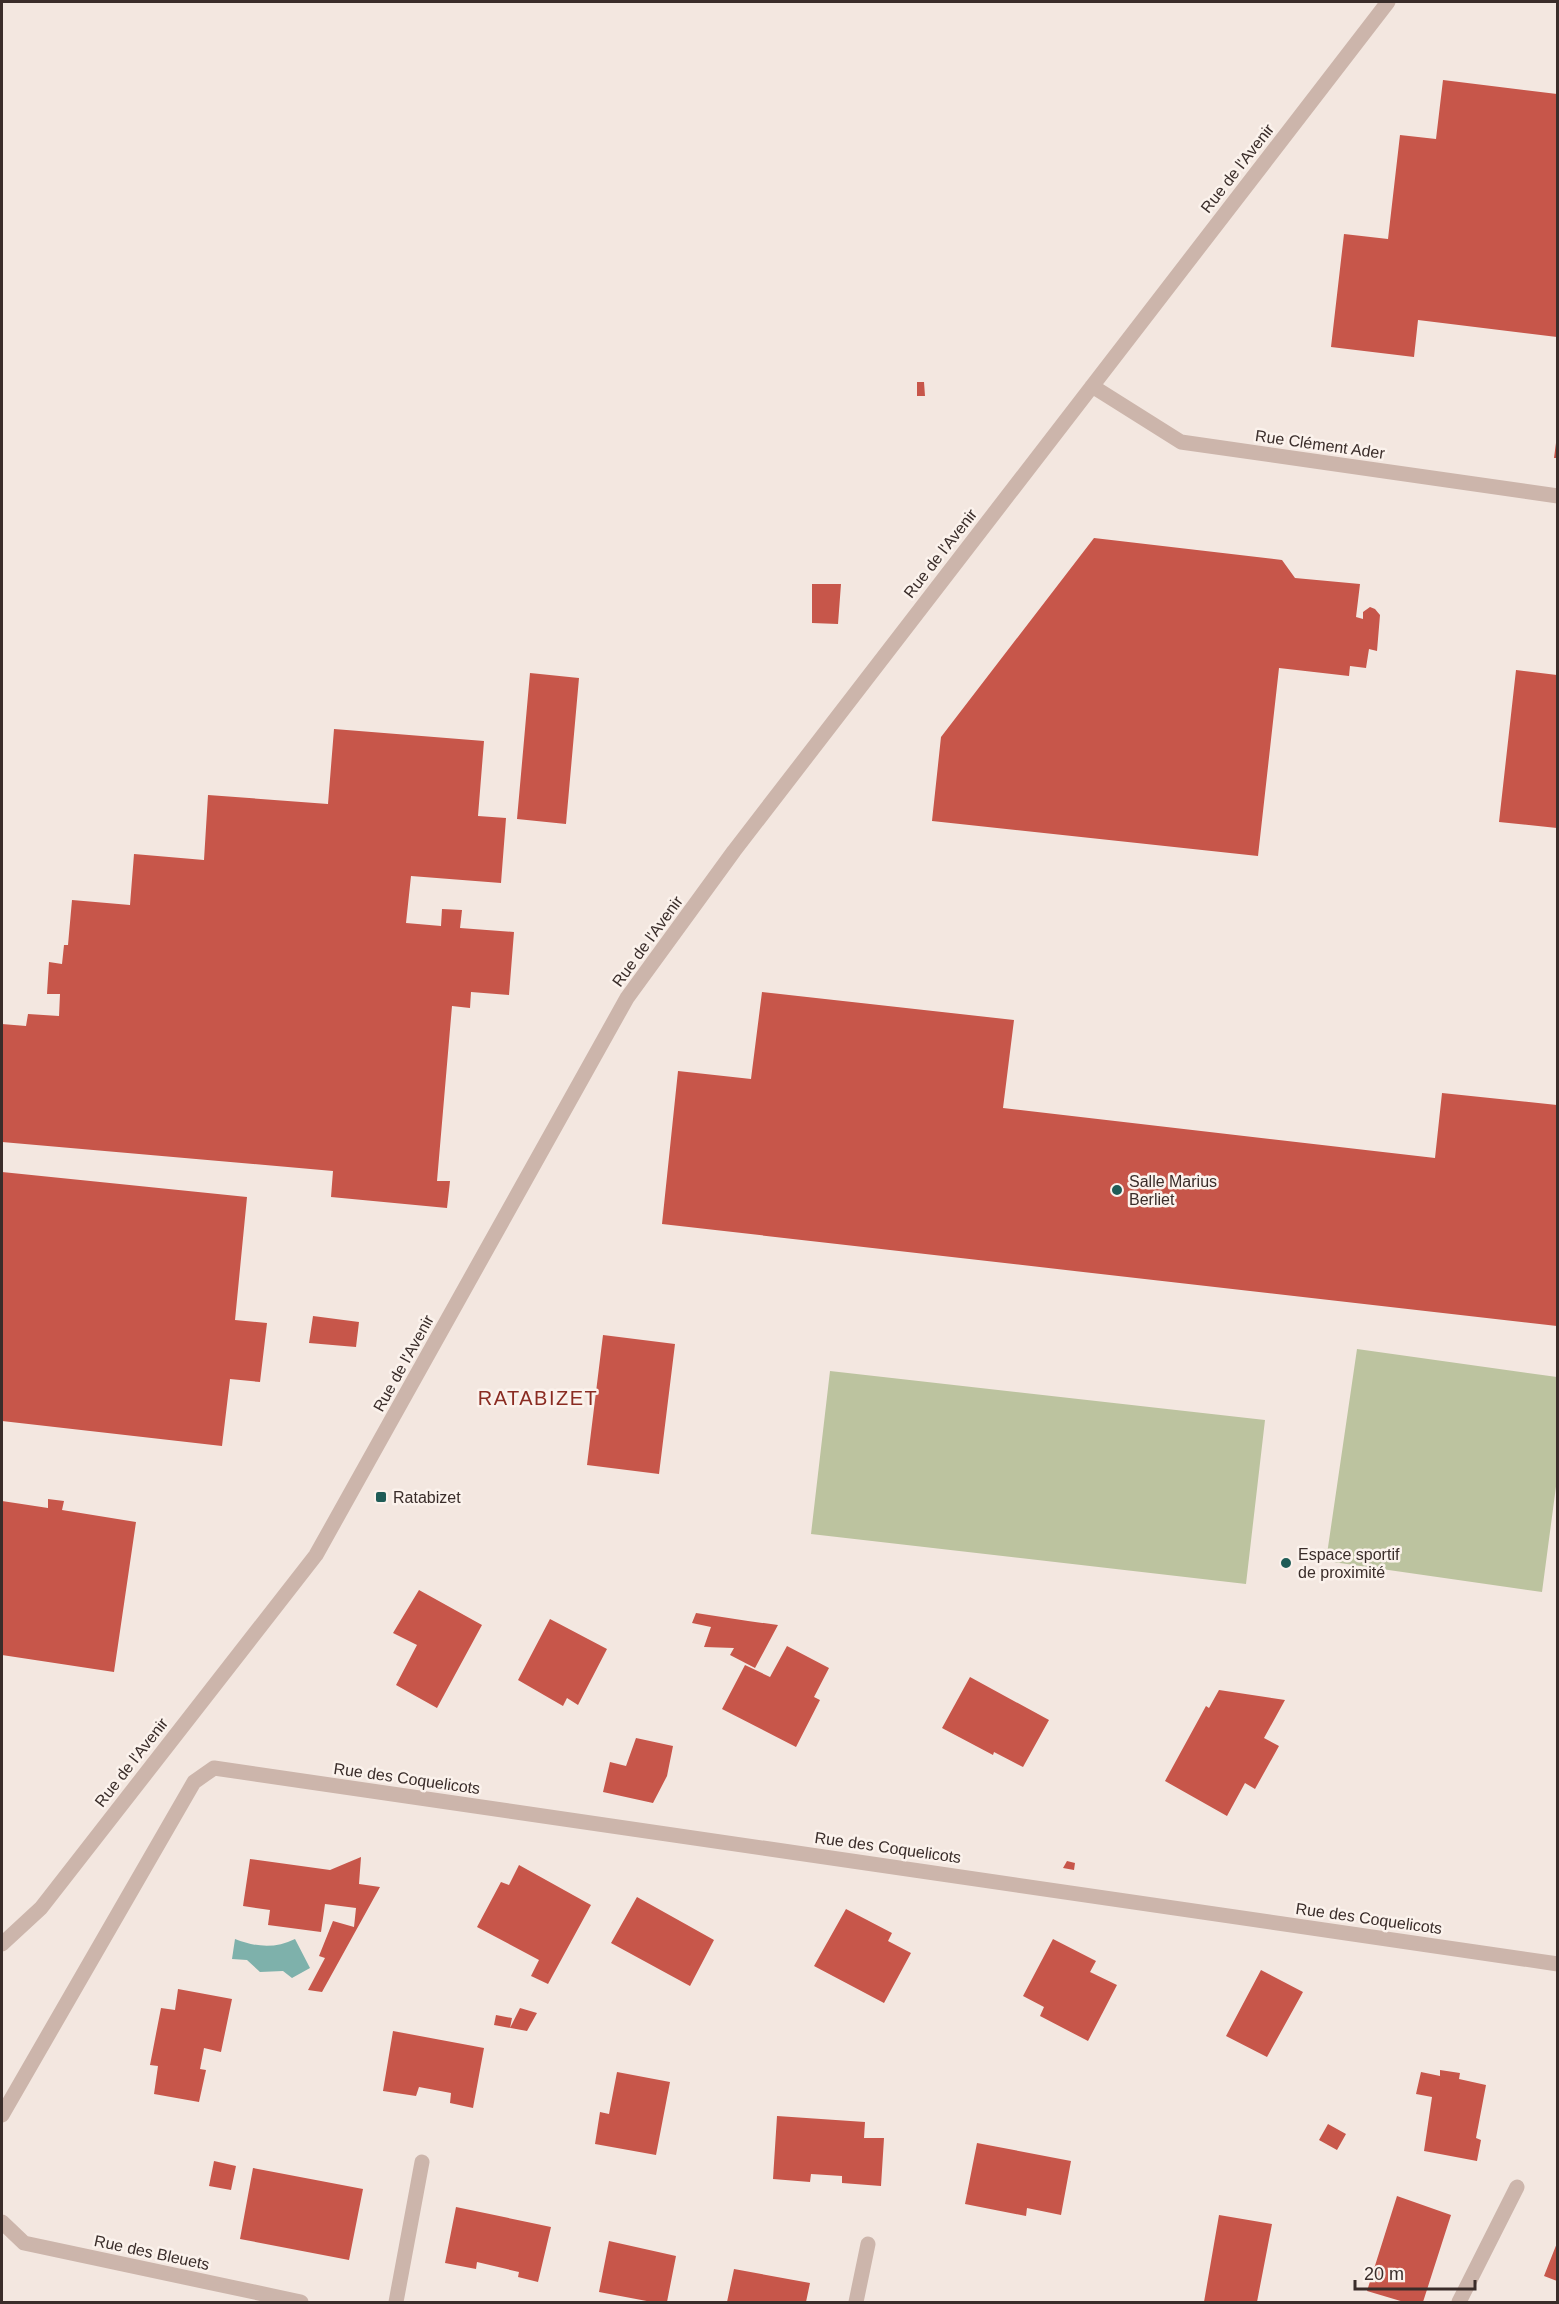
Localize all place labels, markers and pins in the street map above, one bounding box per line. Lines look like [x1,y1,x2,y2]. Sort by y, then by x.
place label: Salle Marius Berliet [1129,1173,1217,1208]
marker: Salle Marius Berliet [1110,1183,1124,1197]
place label: Ratabizet [393,1489,461,1506]
marker: Ratabizet [374,1490,388,1504]
place label: Espace sportif de proximité [1298,1546,1400,1581]
marker: Espace sportif de proximité [1279,1556,1293,1570]

